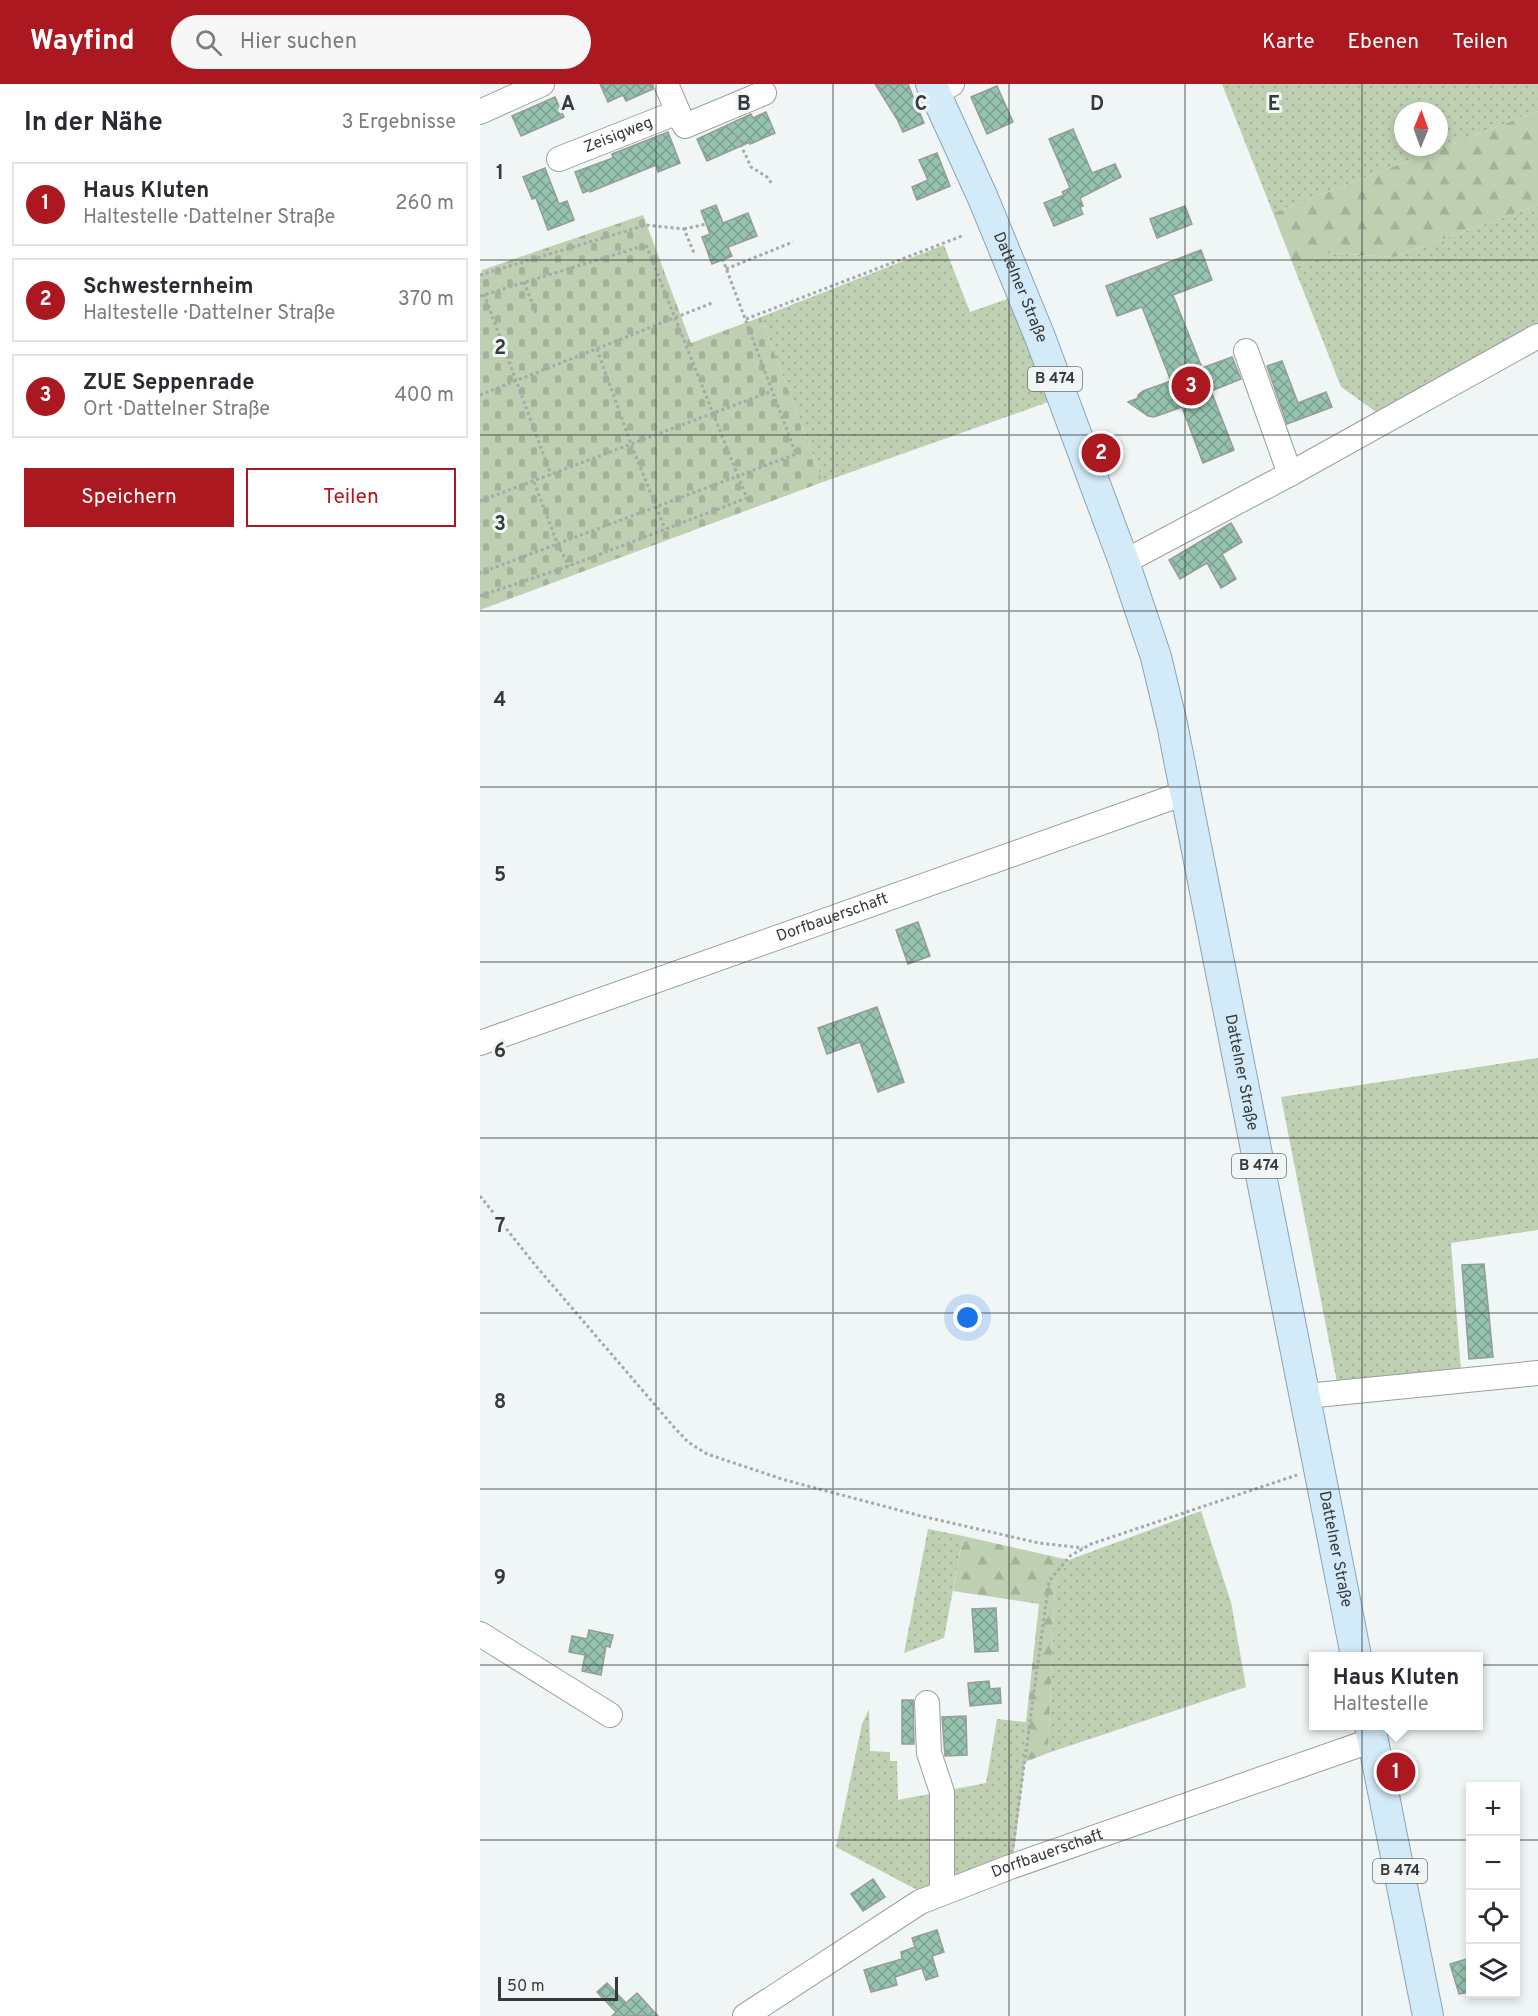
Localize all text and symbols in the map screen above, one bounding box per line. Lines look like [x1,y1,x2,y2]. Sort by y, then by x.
search box [171,15,591,69]
text: Wayfind [30,24,135,60]
icon: search [192,26,225,59]
text: Hier suchen [240,29,357,56]
text: Karte [1262,29,1314,56]
text: Ebenen [1347,29,1419,56]
text: Teilen [1452,29,1508,56]
text: A [561,92,575,118]
text: B [737,92,751,118]
text: C [915,92,927,118]
text: D [1090,92,1104,118]
text: E [1268,92,1280,118]
north arrow [1394,102,1448,156]
text: In der Nähe [24,107,163,140]
text: 3 Ergebnisse [341,110,456,136]
street label: Zeisigweg [581,113,656,158]
text: 1 [496,161,504,187]
text: Haus Kluten [83,178,209,205]
text: 1 [42,191,50,217]
text: 260 m [395,191,454,217]
text: Haltestelle · Dattelner Straße [83,205,335,231]
street label: Dattelner Straße [988,229,1051,346]
text: Schwesternheim [83,274,253,301]
text: 2 [39,287,52,313]
text: 370 m [398,287,454,313]
text: Haltestelle · Dattelner Straße [83,301,335,327]
text: 2 [494,336,506,362]
pin: 3 [1172,364,1210,408]
road number: B 474 [1028,367,1082,391]
text: ZUE Seppenrade [83,370,254,397]
text: 3 [40,383,52,409]
text: 400 m [394,383,454,409]
text: Ort · Dattelner Straße [83,397,270,423]
pin: 2 [1082,430,1120,476]
button: Speichern [24,468,234,527]
button: Teilen [246,468,456,527]
text: 3 [494,512,506,538]
text: 4 [494,688,506,714]
text: 5 [494,863,506,889]
street label: Dorfbauerschaft [774,889,891,947]
street label: Dattelner Straße [1220,1013,1262,1132]
text: 6 [494,1039,506,1065]
road number: B 474 [1232,1154,1286,1178]
text: 7 [495,1214,505,1240]
your location [953,1303,982,1332]
text: 8 [494,1390,506,1416]
street label: Dattelner Straße [1314,1489,1356,1609]
text: 9 [494,1566,506,1592]
popup [1309,1652,1483,1730]
text: Haus Kluten [1333,1665,1459,1692]
text: Haltestelle [1333,1692,1428,1718]
pin: 1 [1376,1750,1416,1794]
map controls [1466,1782,1520,1998]
button: + [1466,1782,1520,1836]
street label: Dorfbauerschaft [989,1825,1106,1883]
button: − [1466,1836,1520,1890]
road number: B 474 [1373,1859,1427,1883]
button: locate [1466,1890,1520,1944]
button: layers [1466,1944,1520,1998]
scale bar [498,1974,618,2002]
text: 50 m [507,1977,545,1997]

